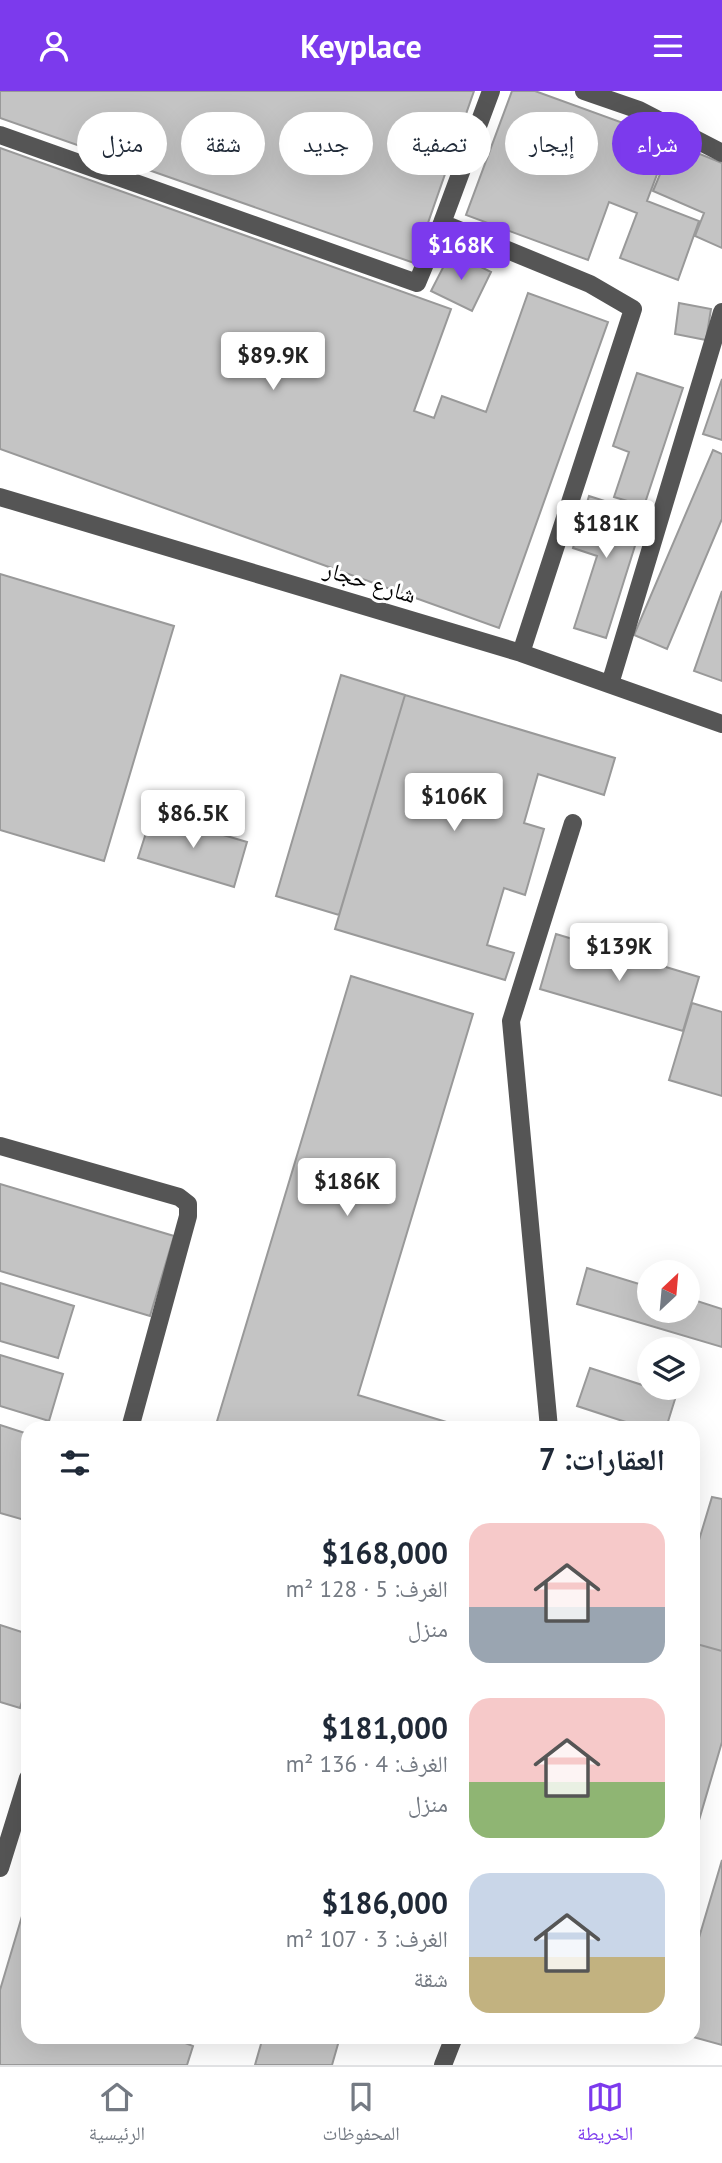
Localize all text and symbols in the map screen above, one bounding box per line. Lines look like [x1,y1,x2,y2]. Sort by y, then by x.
text: Keyplace [300,25,422,67]
icon: person [35,27,73,65]
icon: menu [649,27,687,65]
chip: منزل [77,112,167,175]
chip: شقة [181,112,265,175]
chip: جديد [279,112,373,175]
chip: تصفية [387,112,491,175]
chip: إيجار [505,112,598,175]
chip: شراء [612,112,702,175]
pin: $168K [412,223,510,282]
text: $168K [428,230,494,259]
pin: $89.9K [216,333,330,392]
text: $89.9K [237,340,309,369]
pin: $181K [557,501,655,560]
text: $181K [573,508,639,537]
street label: شارع حجار [319,554,420,610]
pin: $106K [405,773,503,833]
text: $106K [421,781,487,810]
pin: $86.5K [136,791,250,850]
text: $86.5K [157,798,229,827]
pin: $139K [570,923,668,983]
text: $139K [586,931,652,960]
pin: $186K [298,1159,396,1218]
text: $186K [314,1166,380,1195]
north arrow [637,1260,700,1323]
map controls [637,1260,700,1400]
button: layers [637,1337,700,1400]
text: العقارات: 7 [539,1439,665,1478]
icon: filters [56,1444,94,1482]
text: $168,000 [321,1533,448,1572]
icon: home [525,1551,609,1635]
text: الغرف: 5 · 128 m² [286,1574,448,1603]
text: منزل [408,1614,448,1643]
text: $181,000 [321,1708,448,1747]
icon: home [525,1726,609,1810]
text: الغرف: 4 · 136 m² [286,1749,448,1778]
text: منزل [408,1789,448,1818]
text: $186,000 [321,1883,448,1922]
icon: home [525,1901,609,1985]
text: الغرف: 3 · 107 m² [286,1924,448,1953]
text: شقة [414,1964,448,1993]
tab: الرئيسية [89,2078,145,2152]
tab: المحفوظات [323,2078,400,2152]
tab: الخريطة [577,2078,633,2152]

